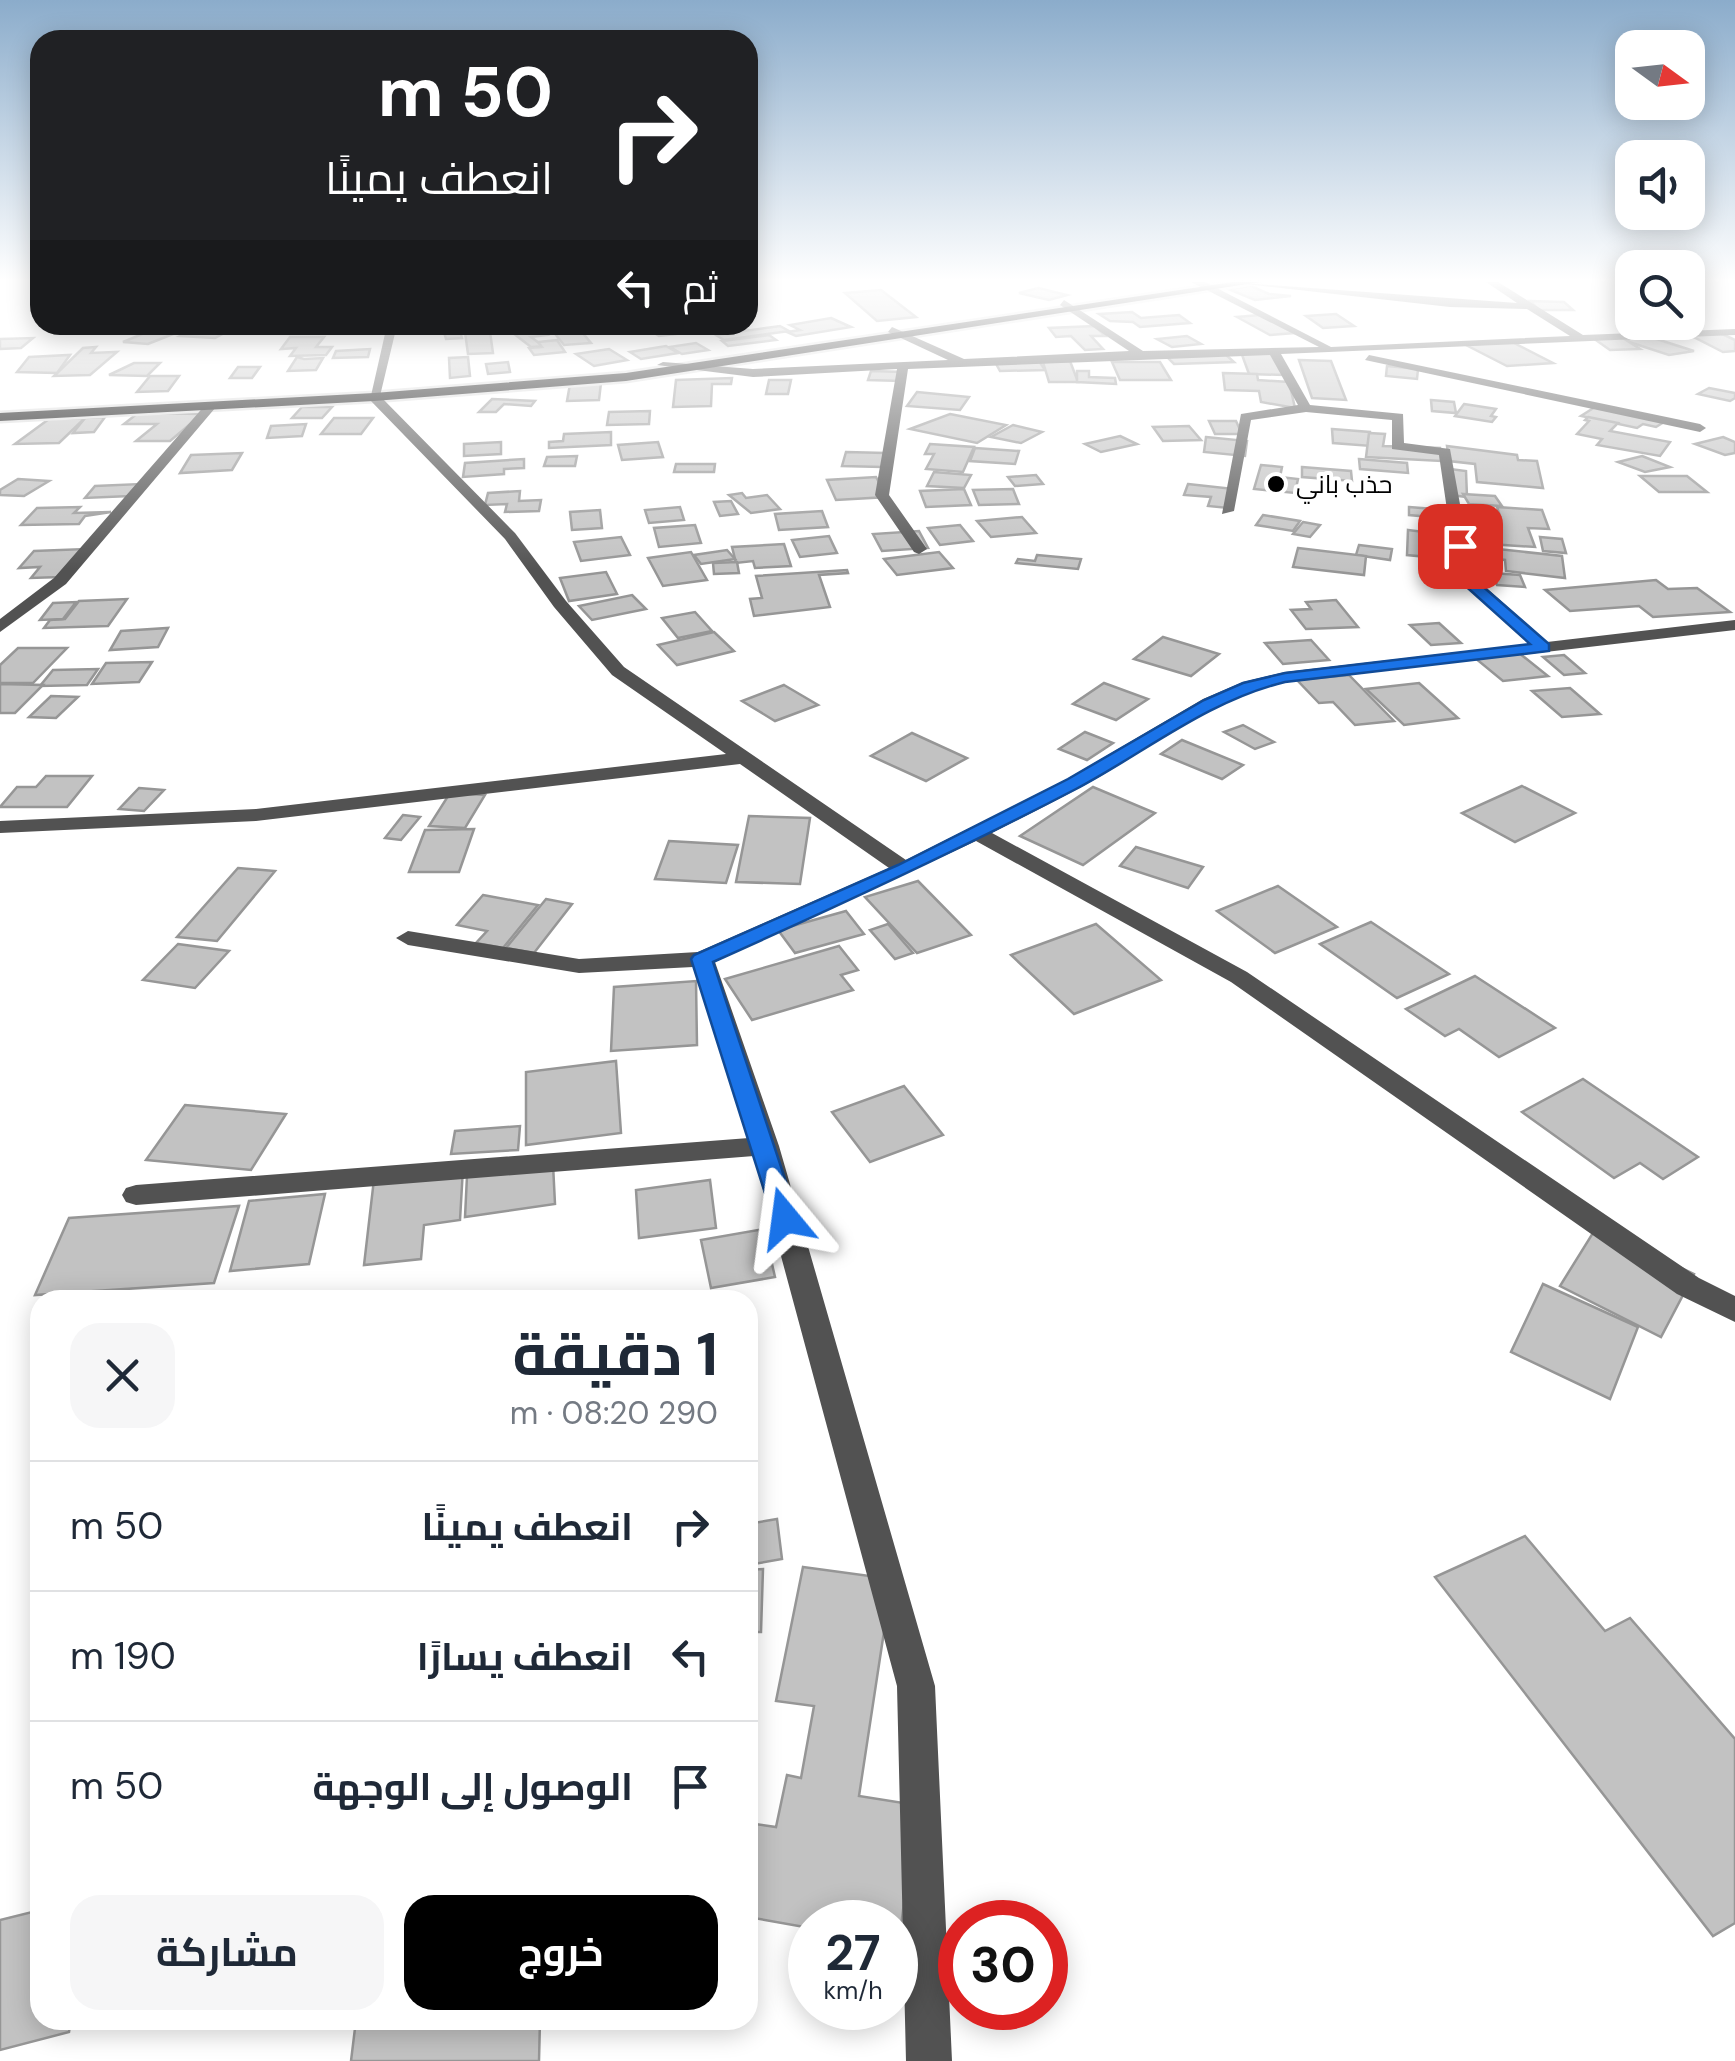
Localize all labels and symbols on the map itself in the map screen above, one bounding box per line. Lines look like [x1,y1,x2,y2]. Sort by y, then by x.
north arrow [1615,30,1705,120]
place label: حذب باني [1296,468,1392,504]
marker: حذب باني [1265,473,1287,495]
pin [1418,504,1503,589]
position arrow [733,1166,837,1270]
speed limit sign: 30 [938,1900,1068,2030]

